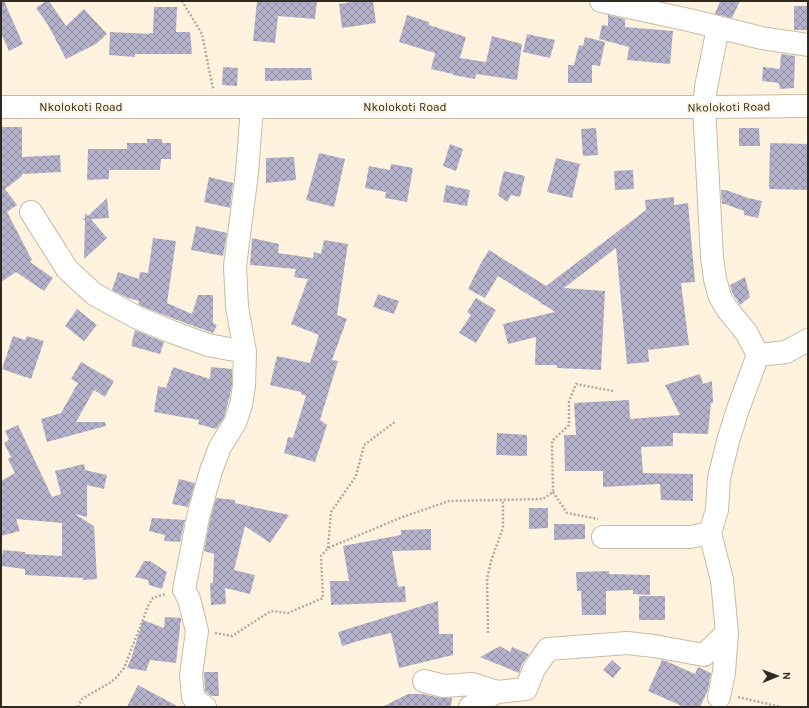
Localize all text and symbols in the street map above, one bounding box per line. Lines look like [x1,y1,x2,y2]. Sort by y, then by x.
street label: Nkolokoti Road [687,99,771,115]
street label: Nkolokoti Road [39,100,123,114]
street label: Nkolokoti Road [363,100,447,114]
north arrow [757,656,797,696]
text: N [780,672,793,680]

